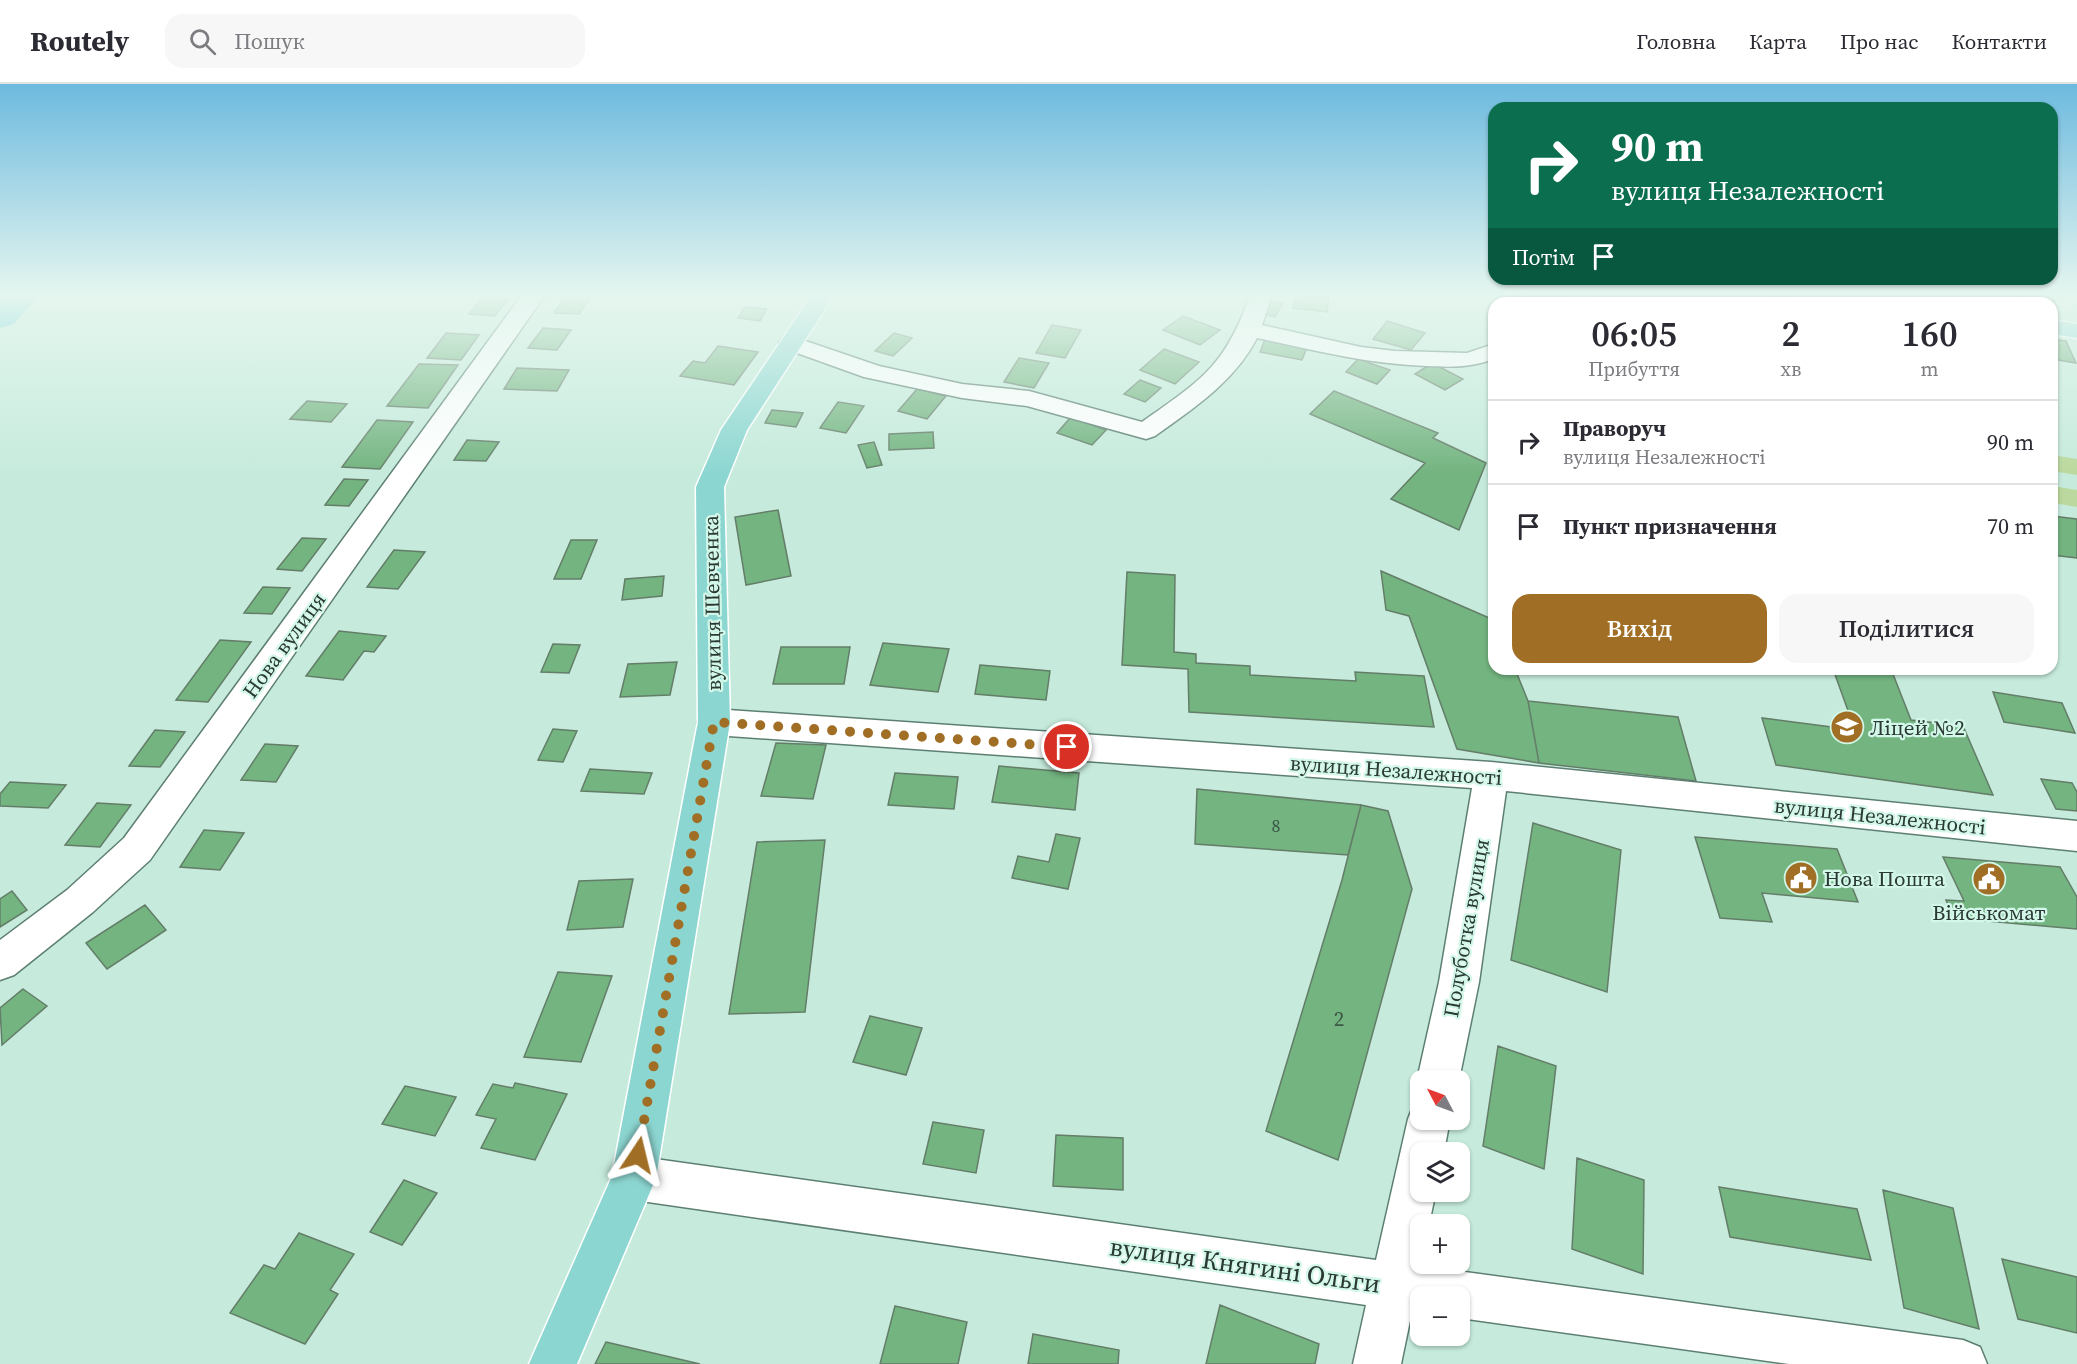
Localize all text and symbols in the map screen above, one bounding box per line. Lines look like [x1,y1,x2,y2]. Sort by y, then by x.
search box [165,14,585,68]
text: Routely [30,22,129,60]
icon: search [186,25,219,58]
text: Пошук [234,26,305,56]
text: Головна [1636,27,1716,56]
text: Карта [1749,27,1807,56]
text: Про нас [1840,27,1919,56]
text: Контакти [1952,27,2047,56]
text: 90 m [1611,117,1704,175]
icon: right [1512,126,1590,204]
text: вулиця Незалежності [1611,172,1884,209]
icon: arrive [1587,240,1620,273]
text: Потім [1512,242,1575,272]
text: 06:05 [1591,309,1677,358]
text: 2 [1781,309,1800,358]
text: 160 [1902,309,1958,358]
text: Прибуття [1588,355,1680,383]
text: хв [1780,355,1801,383]
text: m [1921,355,1939,383]
text: Праворуч [1563,413,1666,443]
icon: right [1512,426,1545,459]
text: 90 m [1987,427,2034,457]
text: вулиця Незалежності [1563,443,1766,471]
icon: arrive [1512,510,1545,543]
text: Пункт призначення [1563,511,1777,541]
text: 70 m [1987,511,2034,541]
street label: вулиця Шевченка [696,515,728,691]
street label: Нова вулиця [236,586,332,704]
button: Вихід [1512,594,1767,663]
button: Поділитися [1779,594,2034,663]
school or university icon: Ліцей №2 [1829,709,1865,745]
place label: Ліцей №2 [1870,713,1965,742]
pin [1041,721,1092,772]
icon: arrive [1050,730,1083,763]
street label: вулиця Незалежності [1289,748,1503,792]
street label: вулиця Незалежності [1773,790,1987,842]
house number: 8 [1272,813,1281,838]
street label: Полуботка вулиця [1436,836,1496,1020]
public building icon: Нова Пошта [1783,860,1819,896]
public building icon: Вiйськомат [1971,861,2007,897]
place label: Нова Пошта [1824,864,1945,893]
place label: Вiйськомат [1932,898,2046,927]
house number: 2 [1334,1004,1344,1033]
north arrow [1410,1070,1470,1130]
map controls [1410,1070,1470,1346]
position arrow [606,1123,670,1187]
button: layers [1410,1142,1470,1202]
button: + [1410,1214,1470,1274]
street label: вулиця Княгині Ольги [1107,1228,1383,1302]
button: − [1410,1286,1470,1346]

